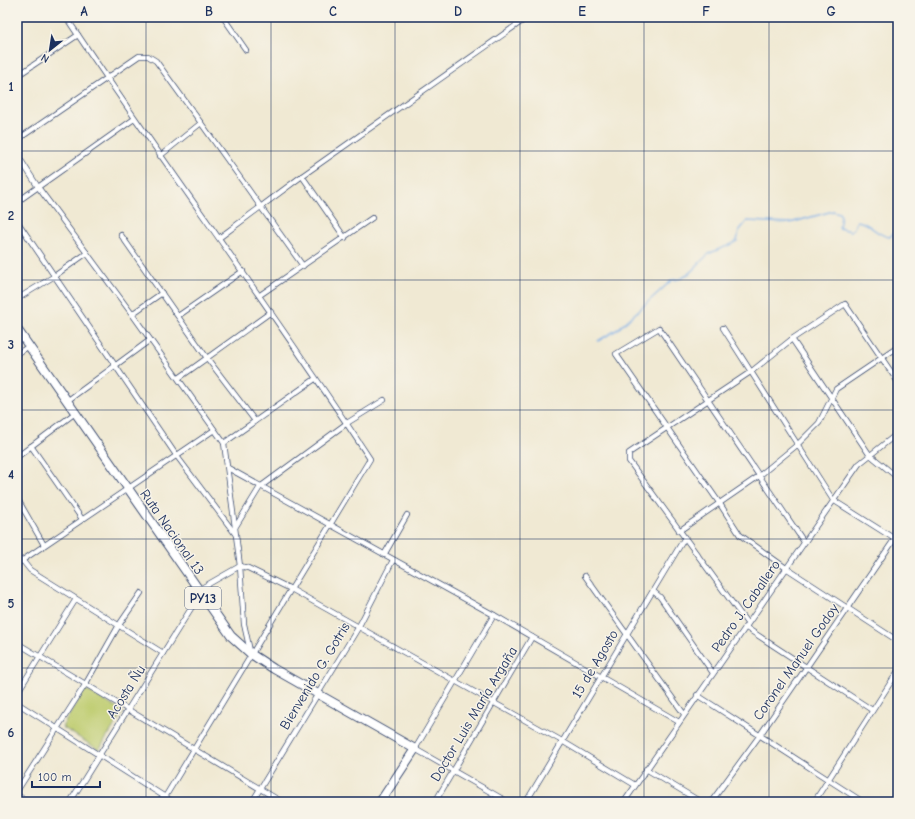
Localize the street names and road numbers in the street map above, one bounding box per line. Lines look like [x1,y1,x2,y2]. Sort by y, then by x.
street label: Ruta Nacional 13 [136,486,208,578]
street label: Pedro J. Caballero [708,557,784,655]
road number: PY13 [185,587,221,609]
street label: Coronel Manuel Godoy [749,600,843,724]
street label: Bienvenido G. Gotris [276,619,354,733]
street label: 15 de Agosto [568,627,622,701]
street label: Doctor Luis María Argaña [427,643,521,785]
street label: Acosta Ñu [103,662,149,722]

